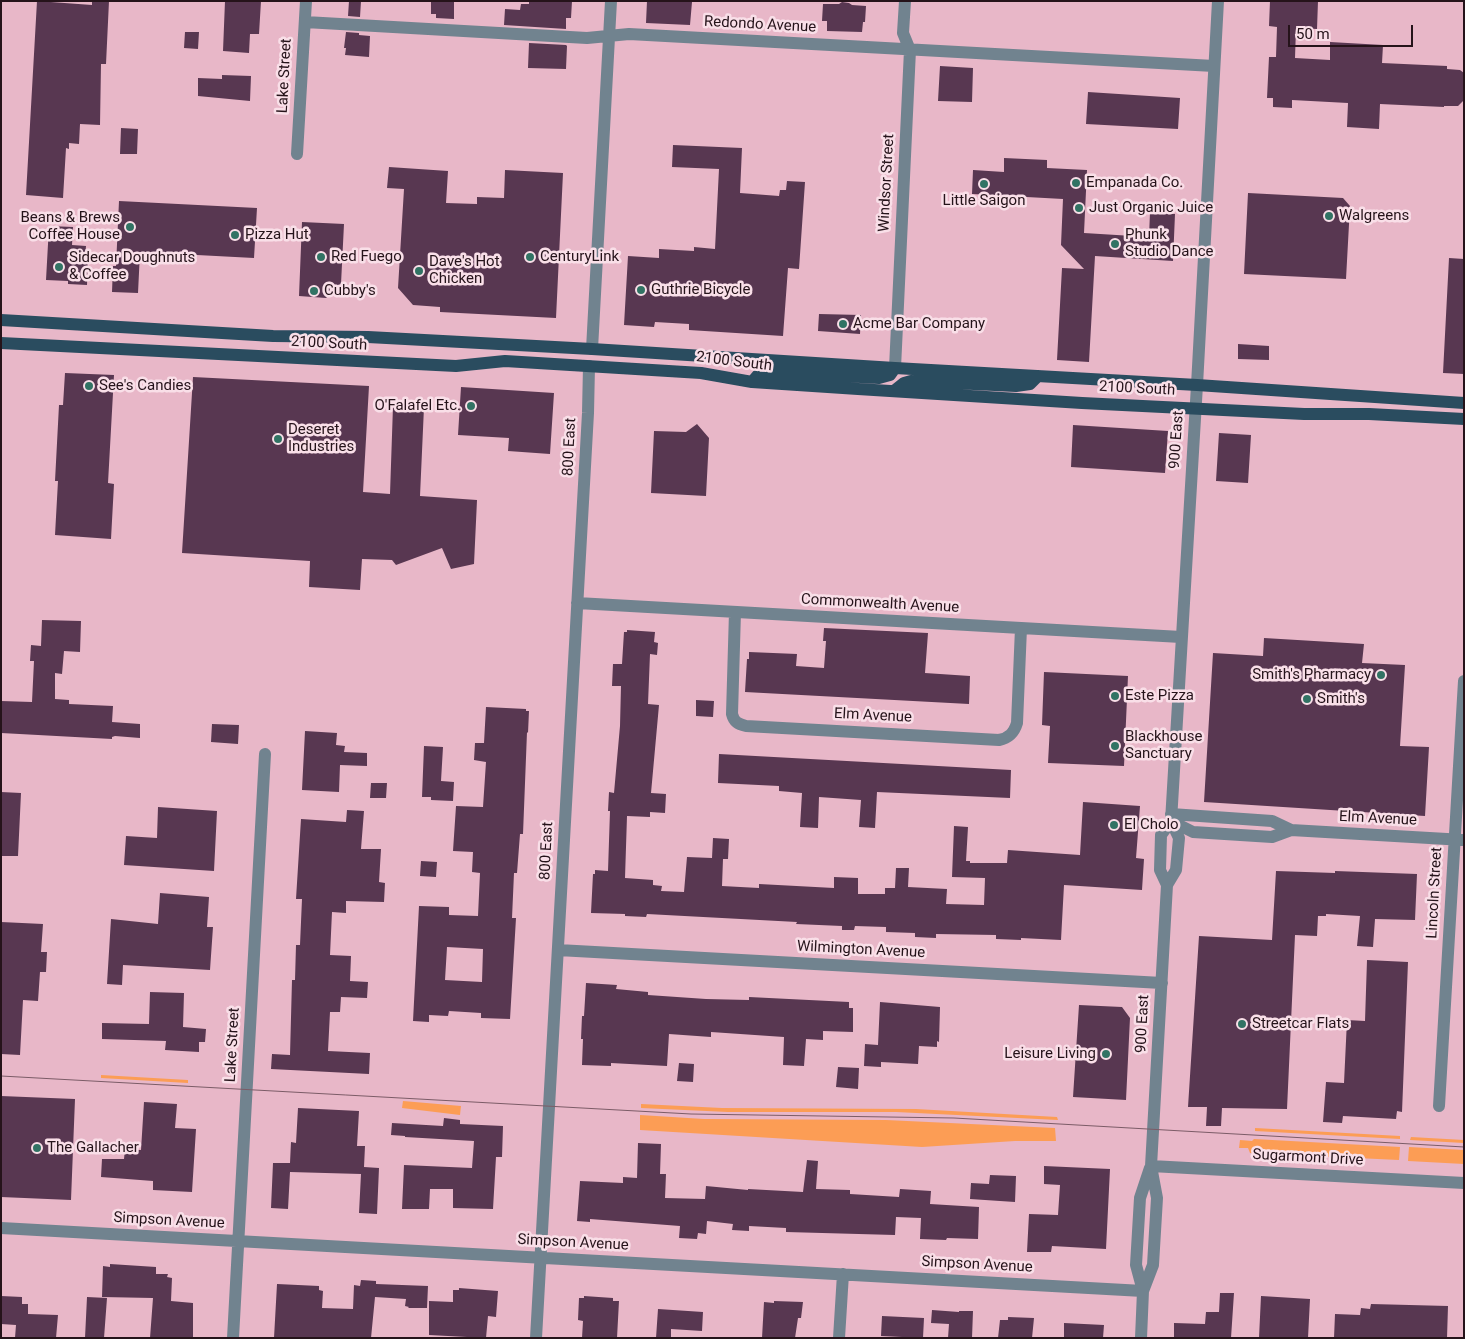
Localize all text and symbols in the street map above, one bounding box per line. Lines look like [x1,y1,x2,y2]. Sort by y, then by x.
street label: Redondo Avenue [703,13,817,37]
scale bar [1290,15,1415,47]
text: 50 m [1296,25,1330,43]
street label: Lake Street [274,38,296,114]
street label: Windsor Street [875,133,899,233]
place label: Empanada Co. [1086,174,1183,192]
marker: Empanada Co. [1070,177,1082,189]
marker: Little Saigon [978,178,990,190]
place label: Little Saigon [943,192,1025,210]
place label: Just Organic Juice [1089,199,1213,217]
marker: Just Organic Juice [1073,202,1085,214]
place label: Walgreens [1339,207,1409,225]
place label: Beans & Brews Coffee House [20,209,120,244]
marker: Walgreens [1323,210,1335,222]
marker: Beans & Brews Coffee House [124,221,136,233]
place label: Pizza Hut [245,226,309,244]
place label: Phunk Studio Dance [1125,226,1214,261]
marker: Pizza Hut [229,229,241,241]
marker: Phunk Studio Dance [1109,238,1121,250]
place label: Red Fuego [331,248,402,266]
place label: CenturyLink [540,248,619,266]
place label: Sidecar Doughnuts & Coffee [69,249,195,284]
marker: Red Fuego [315,251,327,263]
marker: CenturyLink [524,251,536,263]
place label: Dave's Hot Chicken [429,253,500,288]
marker: Sidecar Doughnuts & Coffee [53,261,65,273]
marker: Dave's Hot Chicken [413,265,425,277]
place label: Guthrie Bicycle [651,281,750,299]
place label: Cubby's [324,282,376,300]
marker: Guthrie Bicycle [635,284,647,296]
marker: Cubby's [308,285,320,297]
place label: Acme Bar Company [853,315,985,333]
marker: Acme Bar Company [837,318,849,330]
street label: 2100 South [290,333,368,355]
street label: 2100 South [695,348,773,376]
place label: See's Candies [99,377,191,395]
street label: 2100 South [1098,378,1176,400]
marker: See's Candies [83,380,95,392]
place label: O'Falafel Etc. [374,397,461,415]
marker: O'Falafel Etc. [465,400,477,412]
street label: 900 East [1166,410,1188,470]
street label: 800 East [559,417,581,477]
place label: Deseret Industries [288,421,354,456]
marker: Deseret Industries [272,433,284,445]
street label: Commonwealth Avenue [800,591,960,617]
place label: Smith's Pharmacy [1252,666,1371,684]
marker: Smith's Pharmacy [1375,669,1387,681]
place label: Este Pizza [1125,687,1194,705]
marker: Este Pizza [1109,690,1121,702]
place label: Smith's [1317,690,1365,708]
marker: Smith's [1301,693,1313,705]
street label: Elm Avenue [834,705,912,727]
place label: Blackhouse Sanctuary [1125,728,1202,763]
marker: Blackhouse Sanctuary [1109,740,1121,752]
street label: Elm Avenue [1339,808,1417,830]
place label: El Cholo [1124,816,1179,834]
marker: El Cholo [1108,819,1120,831]
street label: 800 East [536,821,558,881]
street label: Lincoln Street [1424,847,1446,939]
street label: Wilmington Avenue [796,938,926,962]
street label: 900 East [1132,994,1154,1054]
street label: Lake Street [222,1007,244,1083]
place label: Streetcar Flats [1252,1015,1349,1033]
marker: Streetcar Flats [1236,1018,1248,1030]
place label: Leisure Living [1004,1045,1096,1063]
marker: Leisure Living [1100,1048,1112,1060]
place label: The Gallacher [47,1139,139,1157]
marker: The Gallacher [31,1142,43,1154]
street label: Sugarmont Drive [1252,1146,1364,1170]
street label: Simpson Avenue [113,1209,225,1233]
street label: Simpson Avenue [517,1231,629,1255]
street label: Simpson Avenue [921,1253,1033,1277]

